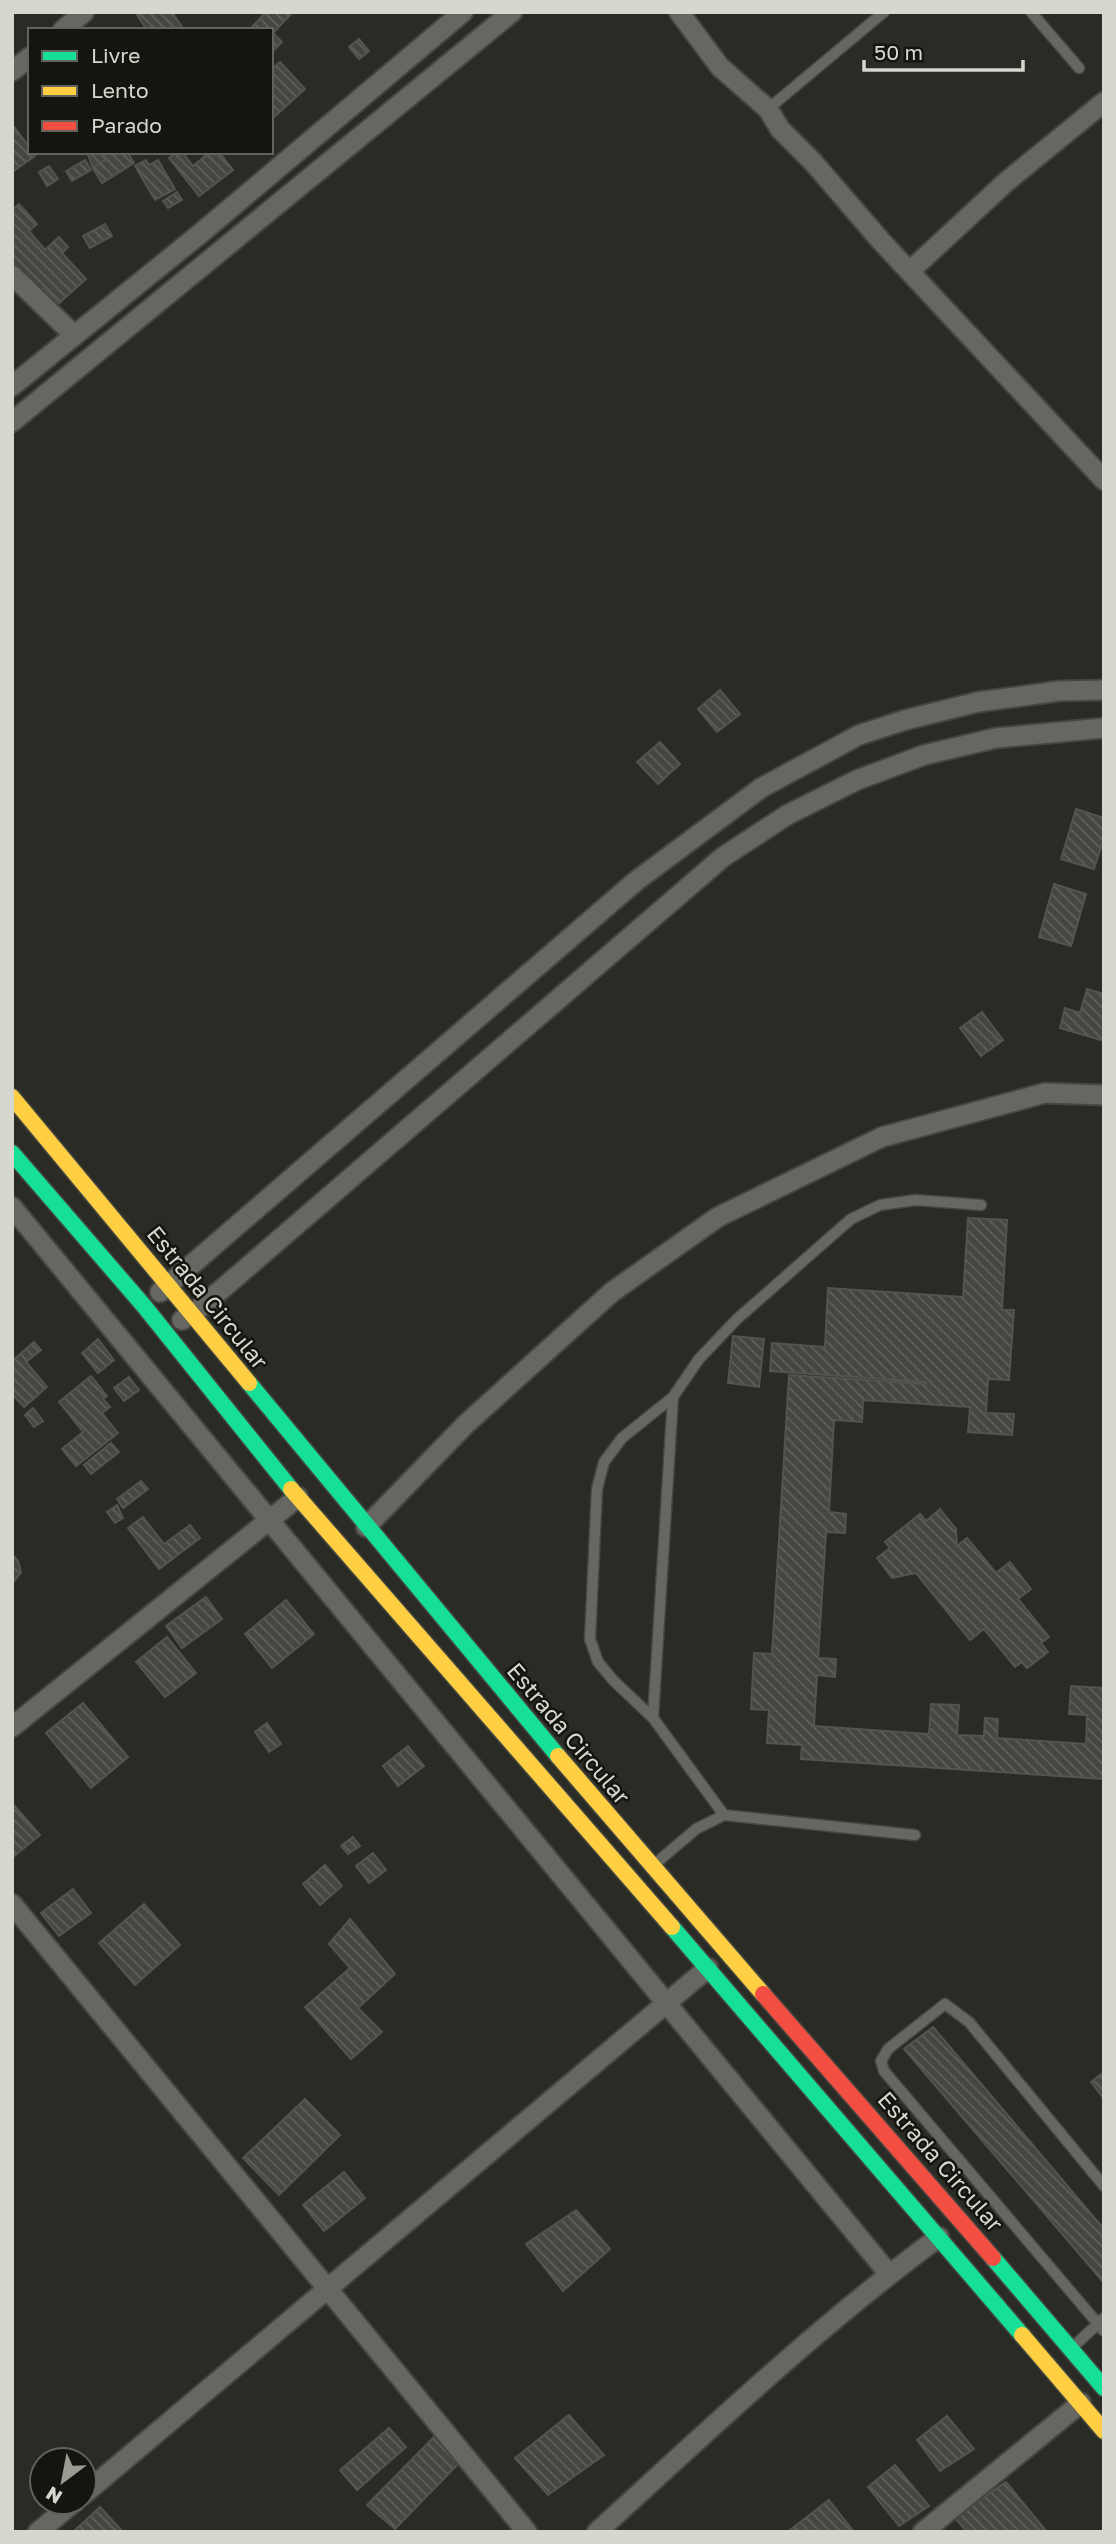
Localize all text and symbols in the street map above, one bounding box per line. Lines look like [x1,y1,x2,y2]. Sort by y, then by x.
legend [28,28,273,154]
scale bar [864,28,1023,72]
text: 50 m [874,39,923,65]
text: Livre [91,42,141,68]
text: Lento [91,77,149,103]
text: Parado [91,112,162,138]
street label: Estrada Circular [142,1220,274,1374]
street label: Estrada Circular [502,1656,636,1810]
street label: Estrada Circular [873,2085,1009,2237]
north arrow [28,2446,98,2516]
text: N [42,2482,66,2509]

